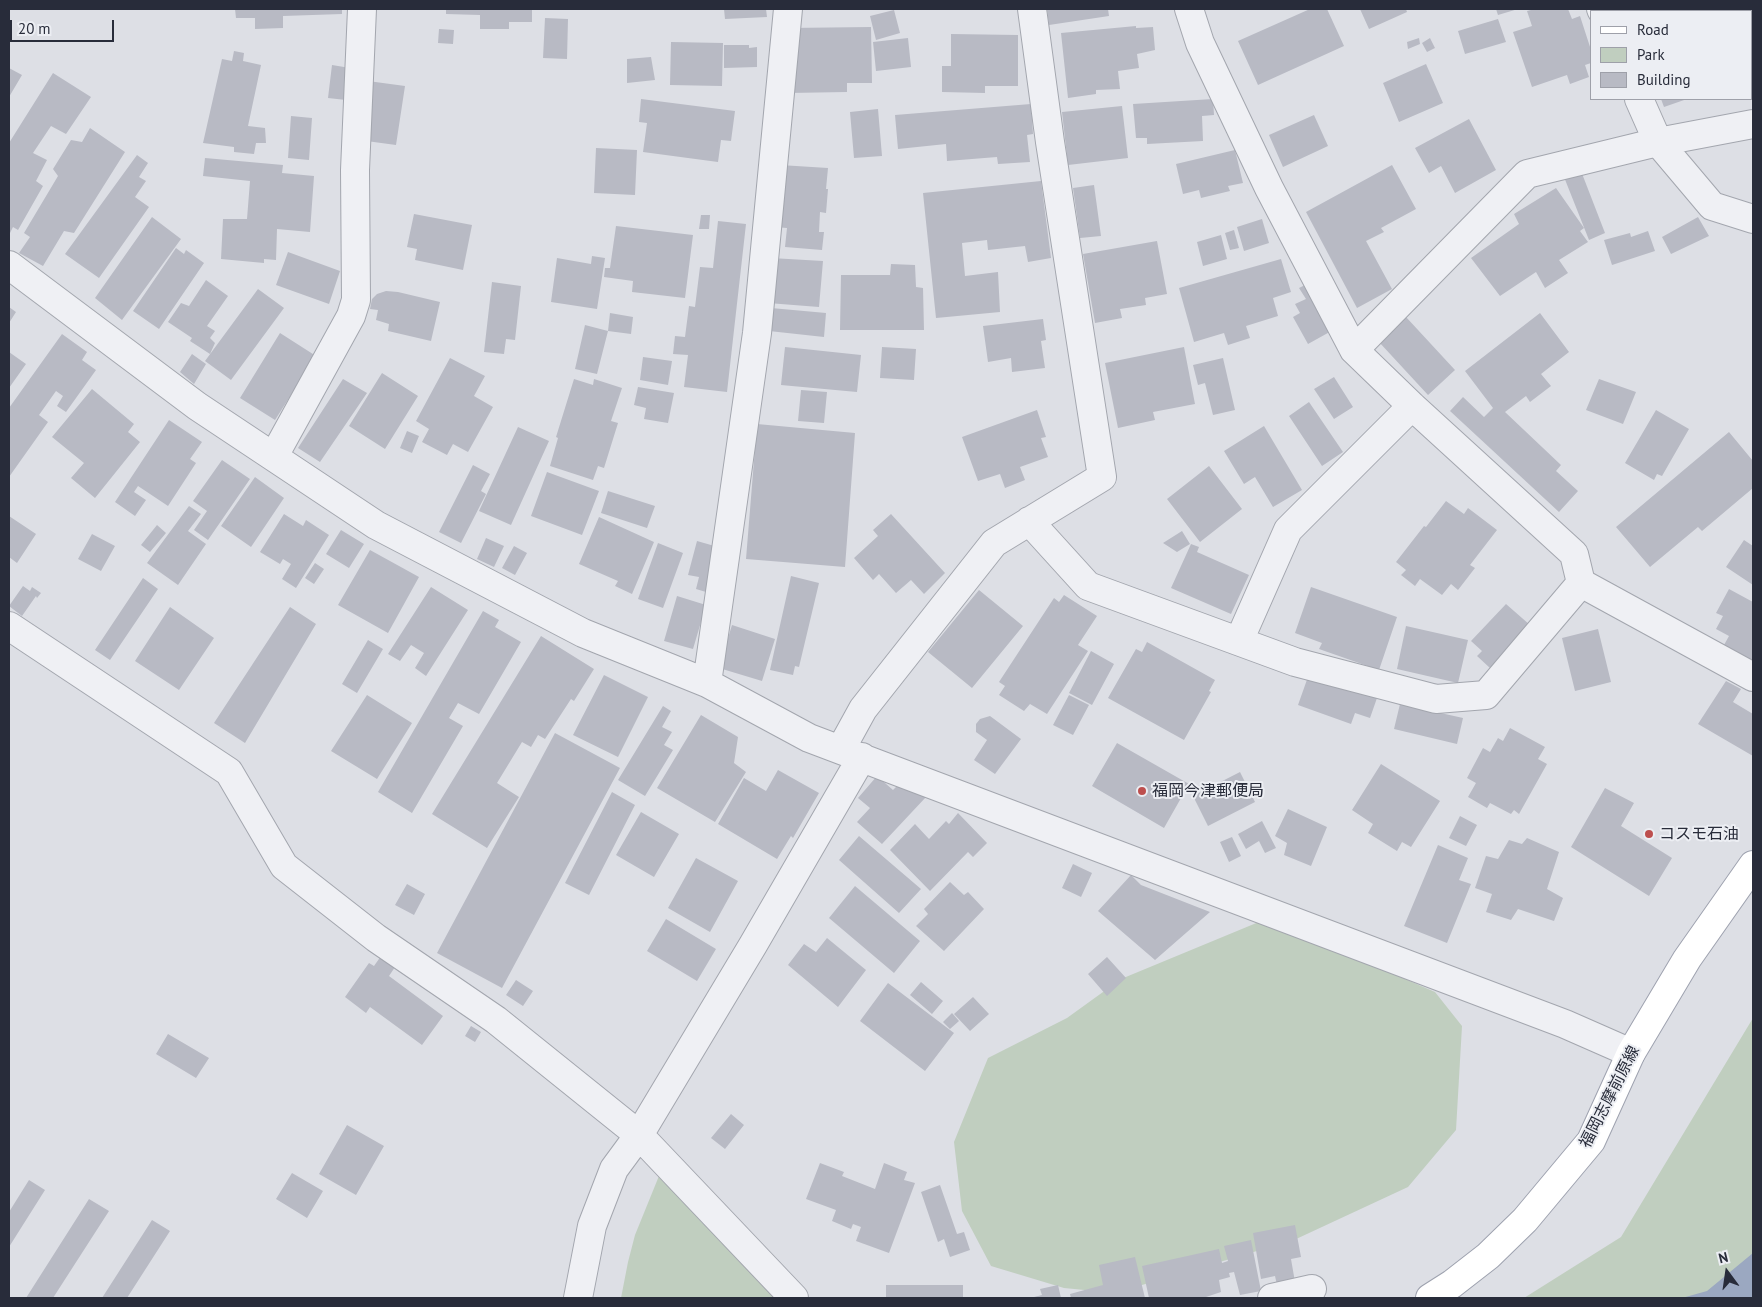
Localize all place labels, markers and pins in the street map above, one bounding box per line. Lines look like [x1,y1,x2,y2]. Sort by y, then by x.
place label: 福岡今津郵便局 [1152,781,1264,801]
marker: 福岡今津郵便局 [1136,785,1148,797]
place label: コスモ石油 [1659,824,1739,844]
marker: コスモ石油 [1643,828,1655,840]

